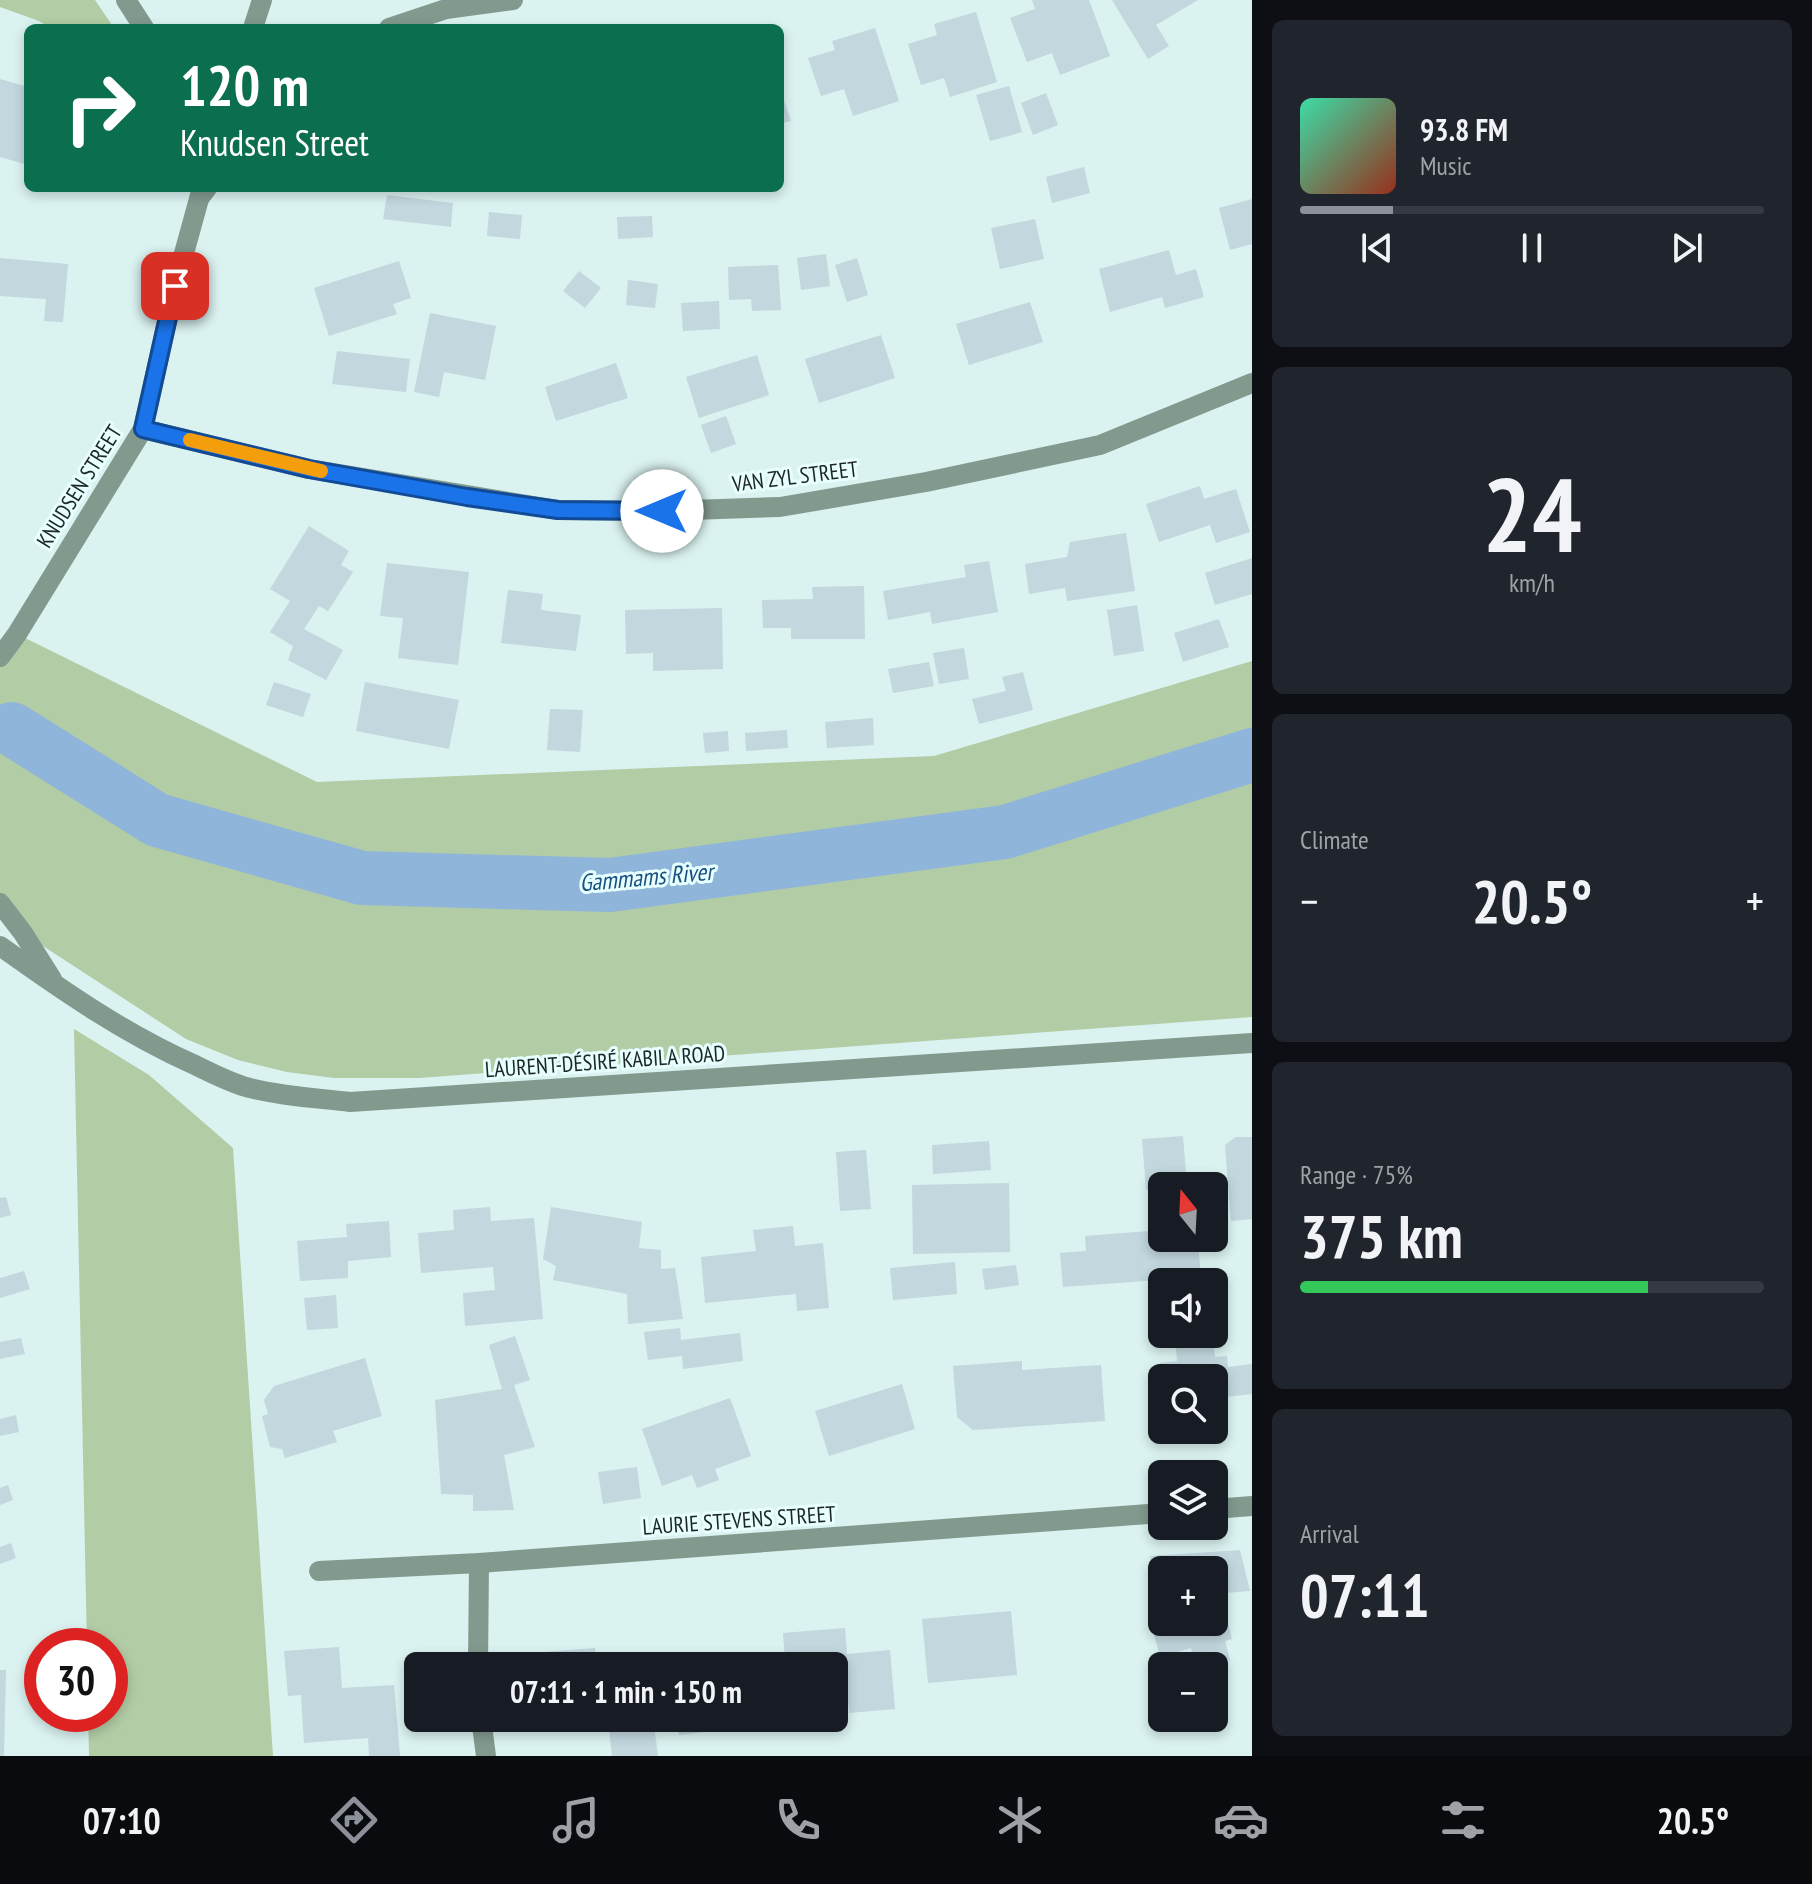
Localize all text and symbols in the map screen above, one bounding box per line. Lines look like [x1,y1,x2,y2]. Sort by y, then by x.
text: 120 m [180,49,309,121]
icon: right [48,56,152,160]
text: 93.8 FM [1420,110,1508,149]
text: Knudsen Street [180,119,369,166]
text: Music [1420,149,1472,182]
icon: previous [1355,226,1399,270]
icon: pause [1510,226,1554,270]
icon: next [1665,226,1709,270]
pin [141,252,209,320]
icon: arrive [153,264,197,308]
street label: KNUDSEN STREET [30,419,128,553]
text: 24 [1482,446,1582,581]
street label: VAN ZYL STREET [729,454,860,498]
position arrow [620,469,704,553]
text: km/h [1509,566,1555,599]
text: Climate [1300,823,1369,856]
water label: Gammams River [578,855,717,898]
text: 20.5° [1472,862,1592,940]
text: − [1300,872,1318,929]
text: + [1746,872,1764,929]
street label: LAURENT-DÉSIRÉ KABILA ROAD [484,1039,726,1083]
text: Range · 75% [1300,1158,1413,1191]
north arrow [1148,1172,1228,1252]
map controls [1148,1172,1228,1732]
text: 375 km [1300,1197,1463,1275]
button: sound [1148,1268,1228,1348]
button: search [1148,1364,1228,1444]
button: layers [1148,1460,1228,1540]
street label: LAURIE STEVENS STREET [641,1499,837,1541]
text: Arrival [1300,1517,1359,1550]
button: + [1148,1556,1228,1636]
text: 07:11 [1300,1556,1430,1634]
speed limit sign: 30 [24,1628,128,1732]
button: − [1148,1652,1228,1732]
text: 07:11 · 1 min · 150 m [510,1672,742,1711]
icon: directions [326,1792,382,1848]
icon: music [548,1792,604,1848]
icon: phone [770,1792,826,1848]
icon: climate [992,1792,1048,1848]
icon: car [1213,1792,1269,1848]
icon: filters [1435,1792,1491,1848]
text: 07:10 [83,1797,161,1844]
text: 20.5° [1657,1797,1729,1844]

